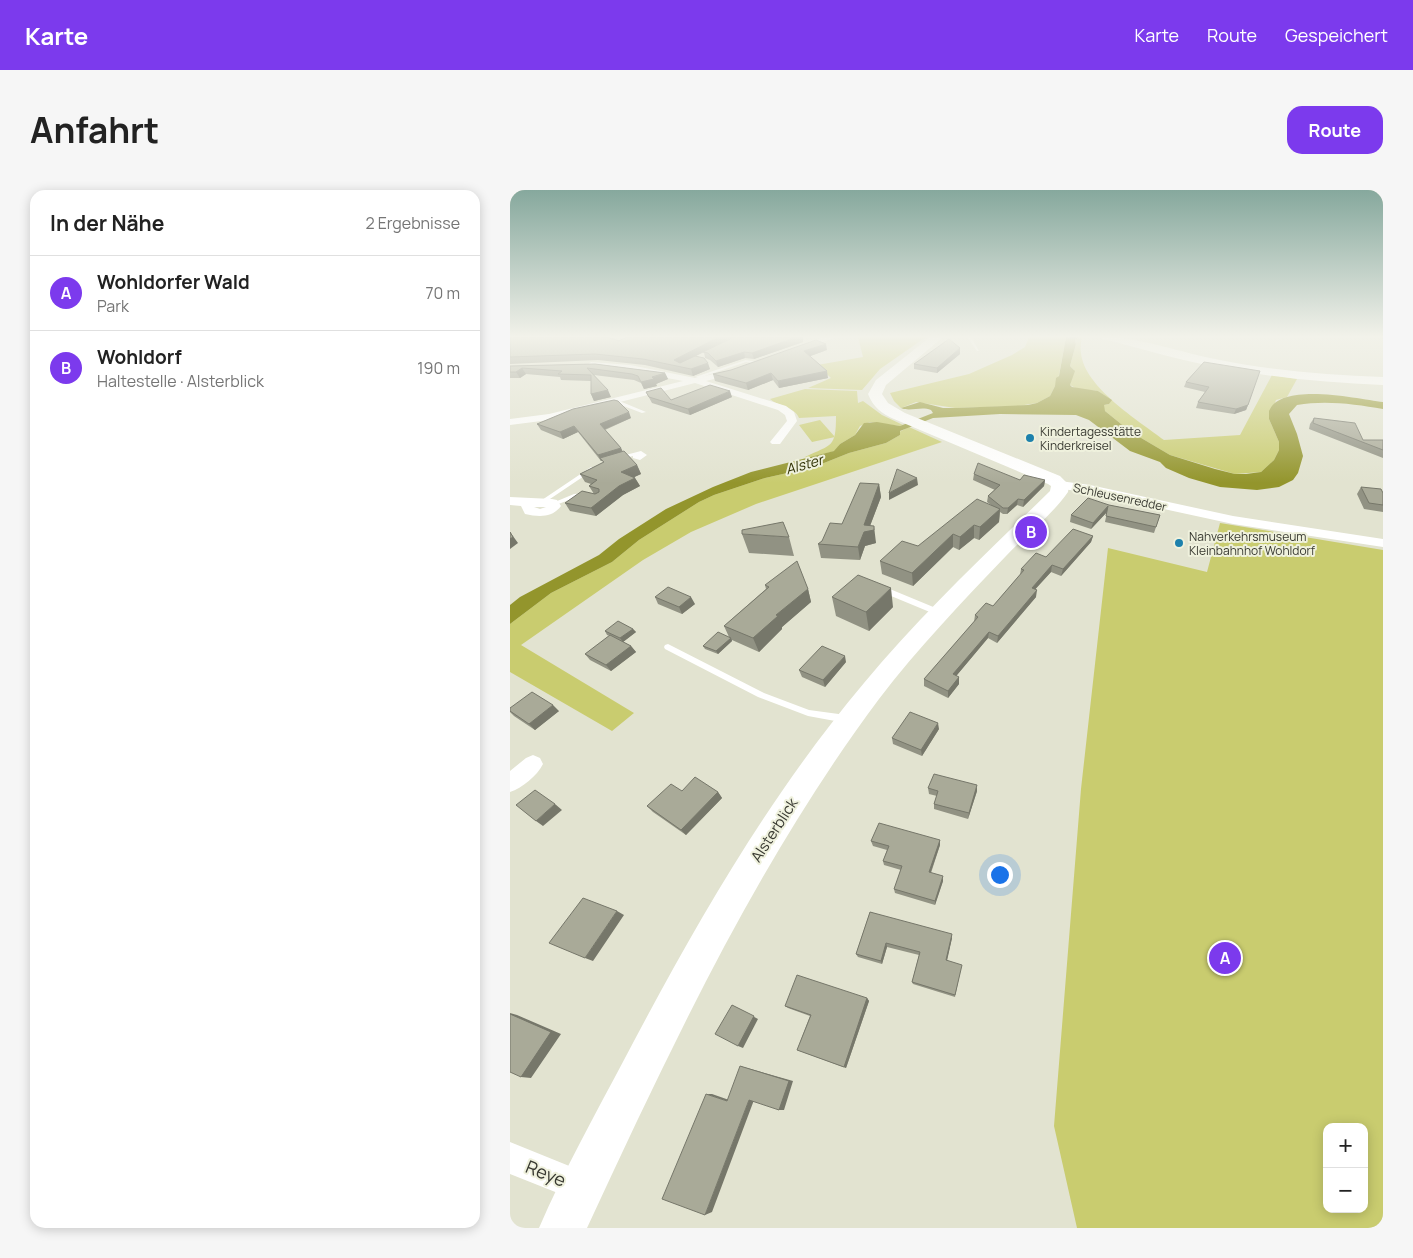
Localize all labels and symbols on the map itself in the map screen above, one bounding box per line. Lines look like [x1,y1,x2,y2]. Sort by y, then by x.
place label: Kindertagesstätte Kinderkreisel [1040,423,1141,454]
marker: Kindertagesstätte Kinderkreisel [1024,432,1036,444]
water label: Alster [783,449,827,478]
street label: Schleusenredder [1072,479,1169,515]
pin: B [1015,513,1047,551]
place label: Nahverkehrsmuseum Kleinbahnhof Wohldorf [1189,528,1316,559]
marker: Nahverkehrsmuseum Kleinbahnhof Wohldorf [1173,537,1185,549]
street label: Alsterblick [745,793,803,866]
your location [987,862,1013,888]
pin: A [1209,939,1241,977]
street label: Reye [522,1154,570,1192]

